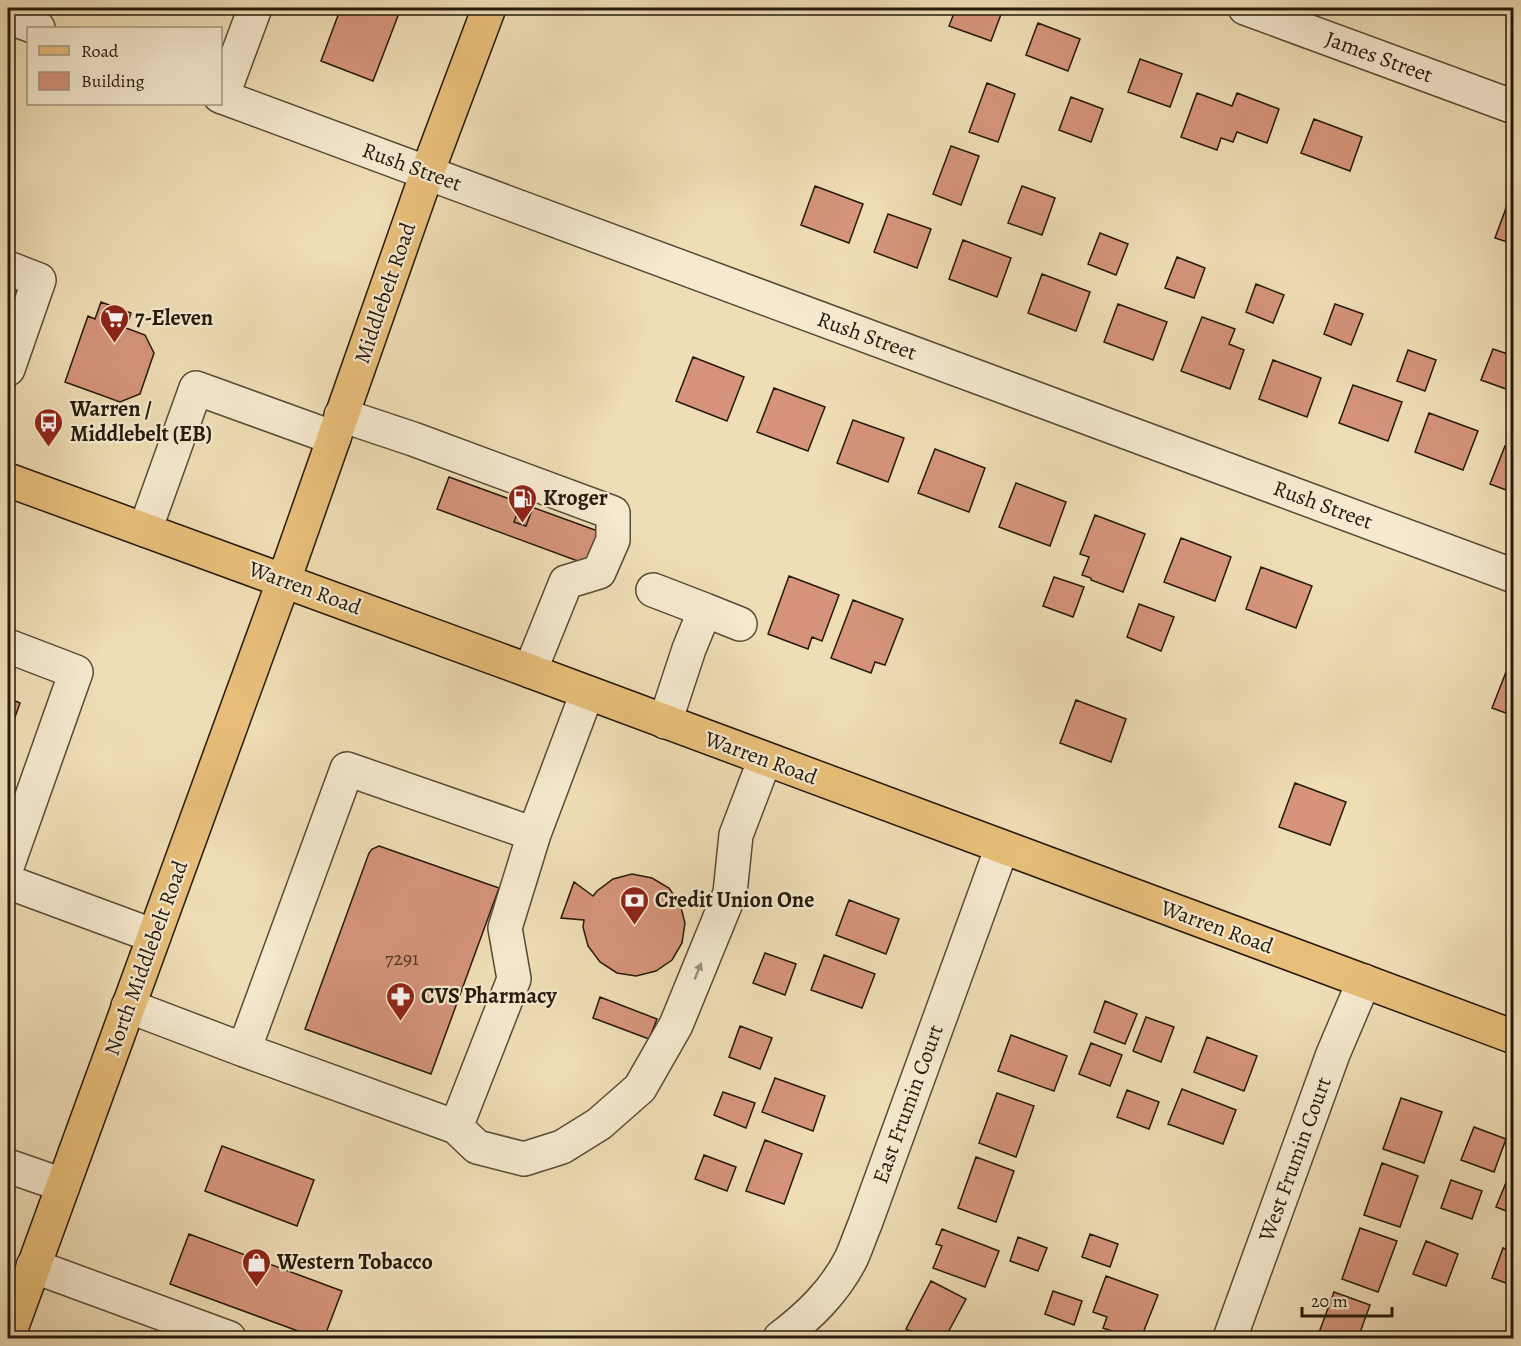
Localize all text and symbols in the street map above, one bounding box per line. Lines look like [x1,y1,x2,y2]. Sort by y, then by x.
street label: James Street [1321,24,1437,90]
legend [27,27,222,105]
text: Road [81,39,119,63]
text: Building [81,69,145,93]
street label: Rush Street [358,135,466,199]
street label: Middlebelt Road [347,218,423,368]
supermarket icon: 7-Eleven [98,302,130,344]
place label: 7-Eleven [135,303,213,333]
street label: Rush Street [813,304,921,368]
place label: Warren / Middlebelt (EB) [69,394,212,449]
bus stop icon: Warren / Middlebelt (EB) [33,406,65,448]
street label: Rush Street [1269,473,1377,537]
fuel station icon: Kroger [506,482,538,524]
place label: Kroger [543,483,608,513]
street label: Warren Road [244,553,366,622]
street label: Warren Road [700,723,822,792]
street label: North Middlebelt Road [97,856,195,1060]
bank icon: Credit Union One [618,884,650,926]
place label: Credit Union One [655,885,814,915]
street label: Warren Road [1156,892,1278,961]
house number: 7291 [385,945,419,972]
one-way arrow [693,961,703,979]
pharmacy icon: CVS Pharmacy [384,980,416,1022]
place label: CVS Pharmacy [421,981,558,1011]
street label: East Frumin Court [865,1020,951,1188]
street label: West Frumin Court [1251,1073,1339,1246]
shop icon: Western Tobacco [240,1246,272,1288]
place label: Western Tobacco [276,1247,433,1277]
scale bar [1302,1280,1392,1318]
text: 20 m [1311,1289,1348,1313]

